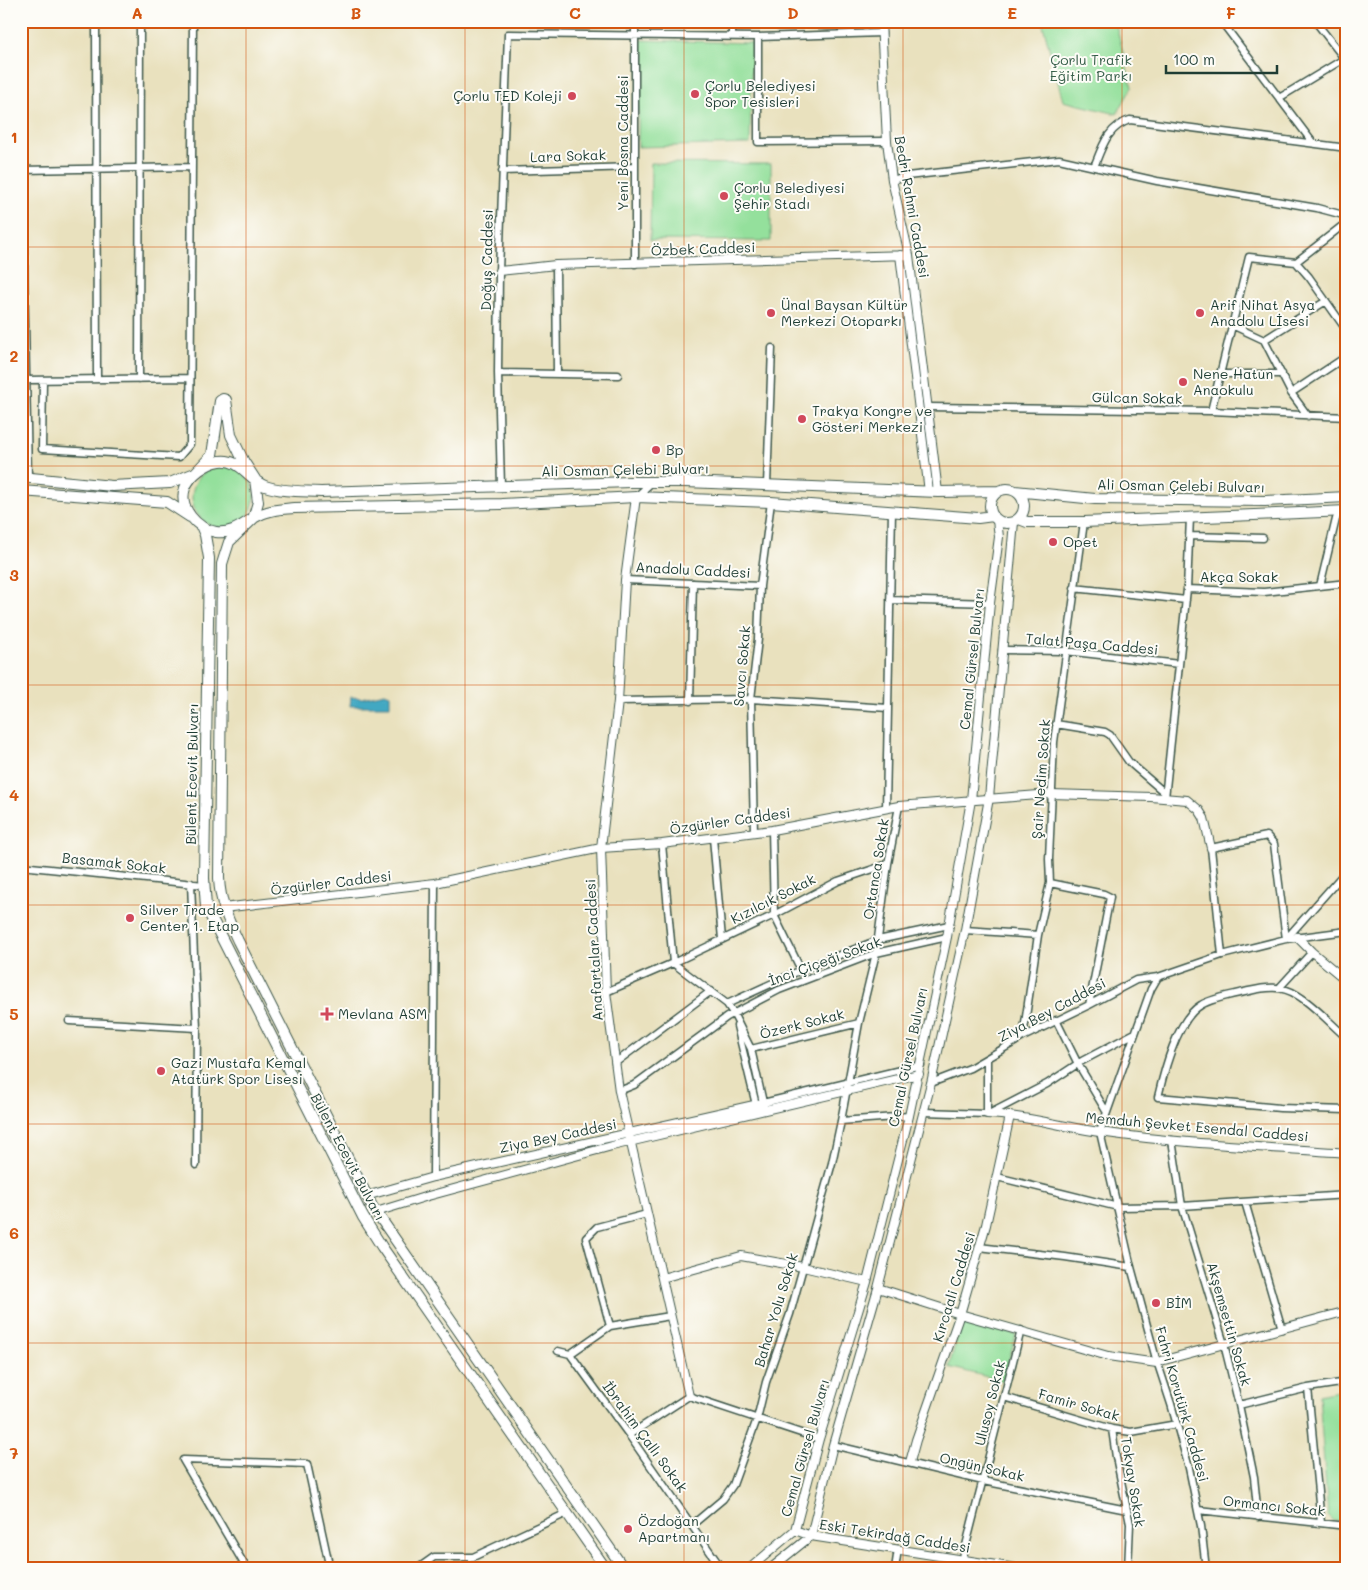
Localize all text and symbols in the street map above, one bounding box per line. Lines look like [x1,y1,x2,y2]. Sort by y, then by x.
text: A [131,2,143,23]
text: B [351,2,361,23]
text: C [569,2,581,23]
text: D [787,2,799,23]
text: E [1007,2,1017,23]
text: F [1226,2,1236,23]
scale bar [1166,42,1277,74]
text: 100 m [1173,49,1215,69]
park label: Çorlu Trafik Eğitim Parkı [1050,50,1132,85]
street label: Yeni Bosna Caddesi [613,75,632,211]
place label: Çorlu Belediyesi Spor Tesisleri [705,76,816,111]
place label: Çorlu TED Koleji [453,86,562,105]
marker: Çorlu Belediyesi Spor Tesisleri [689,88,701,100]
marker: Çorlu TED Koleji [566,90,578,102]
text: 1 [10,126,18,147]
street label: Bedri Rahmi Caddesi [891,134,934,279]
street label: Lara Sokak [530,145,606,166]
place label: Çorlu Belediyesi Şehir Stadı [734,178,845,213]
marker: Çorlu Belediyesi Şehir Stadı [718,190,730,202]
street label: Doğuş Caddesi [476,209,497,311]
street label: Özbek Caddesi [650,237,756,260]
place label: Ünal Baysan Kültür Merkezi Otoparkı [781,295,908,330]
place label: Arif Nihat Asya Anadolu Lİsesi [1210,295,1315,330]
marker: Ünal Baysan Kültür Merkezi Otoparkı [765,307,777,319]
marker: Arif Nihat Asya Anadolu Lİsesi [1194,307,1206,319]
text: 2 [10,345,19,366]
place label: Nene Hatun Anaokulu [1193,364,1273,399]
marker: Nene Hatun Anaokulu [1177,376,1189,388]
street label: Gülcan Sokak [1092,387,1182,408]
place label: Trakya Kongre ve Gösteri Merkezi [812,401,932,436]
marker: Trakya Kongre ve Gösteri Merkezi [796,413,808,425]
place label: Bp [666,440,683,459]
marker: Bp [650,444,662,456]
street label: Ali Osman Çelebi Bulvarı [541,459,709,480]
street label: Ali Osman Çelebi Bulvarı [1097,475,1265,496]
place label: Opet [1063,532,1098,551]
marker: Opet [1047,536,1059,548]
street label: Anadolu Caddesi [635,557,751,582]
text: 3 [9,564,19,585]
street label: Akça Sokak [1200,567,1278,586]
street label: Cemal Gürsel Bulvarı [955,587,988,731]
street label: Savcı Sokak [729,625,754,707]
street label: Talat Paşa Caddesi [1025,628,1159,659]
street label: Bülent Ecevit Bulvarı [181,703,202,845]
street label: Şair Nedim Sokak [1027,718,1054,839]
text: 4 [9,784,19,805]
street label: Özgürler Caddesi [668,803,791,838]
street label: Ortanca Sokak [858,817,893,921]
street label: Basamak Sokak [61,848,167,877]
street label: Özgürler Caddesi [269,866,392,899]
street label: Kızılcık Sokak [727,869,818,928]
street label: Anafartalar Caddesi [580,879,607,1022]
place label: Silver Trade Center 1. Etap [140,900,239,935]
marker: Silver Trade Center 1. Etap [124,912,136,924]
street label: İnci Çiçeği Sokak [766,931,884,990]
street label: Ziya Bey Caddesi [995,973,1109,1046]
street label: Cemal Gürsel Bulvarı [883,985,932,1129]
text: 5 [9,1003,19,1024]
place label: Mevlana ASM [338,1004,427,1023]
street label: Özerk Sokak [758,1004,846,1043]
marker: Mevlana ASM [320,1007,334,1021]
place label: Gazi Mustafa Kemal Atatürk Spor Lisesi [171,1053,306,1088]
marker: Gazi Mustafa Kemal Atatürk Spor Lisesi [155,1065,167,1077]
street label: Bülent Ecevit Bulvarı [307,1090,390,1224]
street label: Memduh Şevket Esendal Caddesi [1085,1107,1309,1146]
street label: Ziya Bey Caddesi [497,1114,618,1157]
text: 6 [9,1222,19,1243]
street label: Kırcaali Caddesi [928,1230,979,1344]
street label: Bahar Yolu Sokak [749,1250,802,1369]
street label: Akşemsettin Sokak [1203,1260,1256,1388]
place label: BİM [1166,1293,1192,1312]
marker: BİM [1150,1297,1162,1309]
street label: Fahri Korutürk Caddesi [1151,1324,1214,1484]
street label: Ulusoy Sokak [970,1358,1009,1447]
street label: İbrahim Çallı Sokak [599,1377,692,1496]
street label: Cemal Gürsel Bulvarı [776,1377,833,1519]
street label: Famir Sokak [1036,1384,1122,1425]
street label: Tokyay Sokak [1117,1435,1150,1528]
text: 7 [10,1442,19,1463]
street label: Ongün Sokak [938,1448,1026,1486]
street label: Ormancı Sokak [1222,1491,1326,1520]
place label: Özdoğan Apartmanı [638,1511,710,1546]
street label: Eski Tekirdağ Caddesi [818,1514,972,1557]
marker: Özdoğan Apartmanı [622,1523,634,1535]

